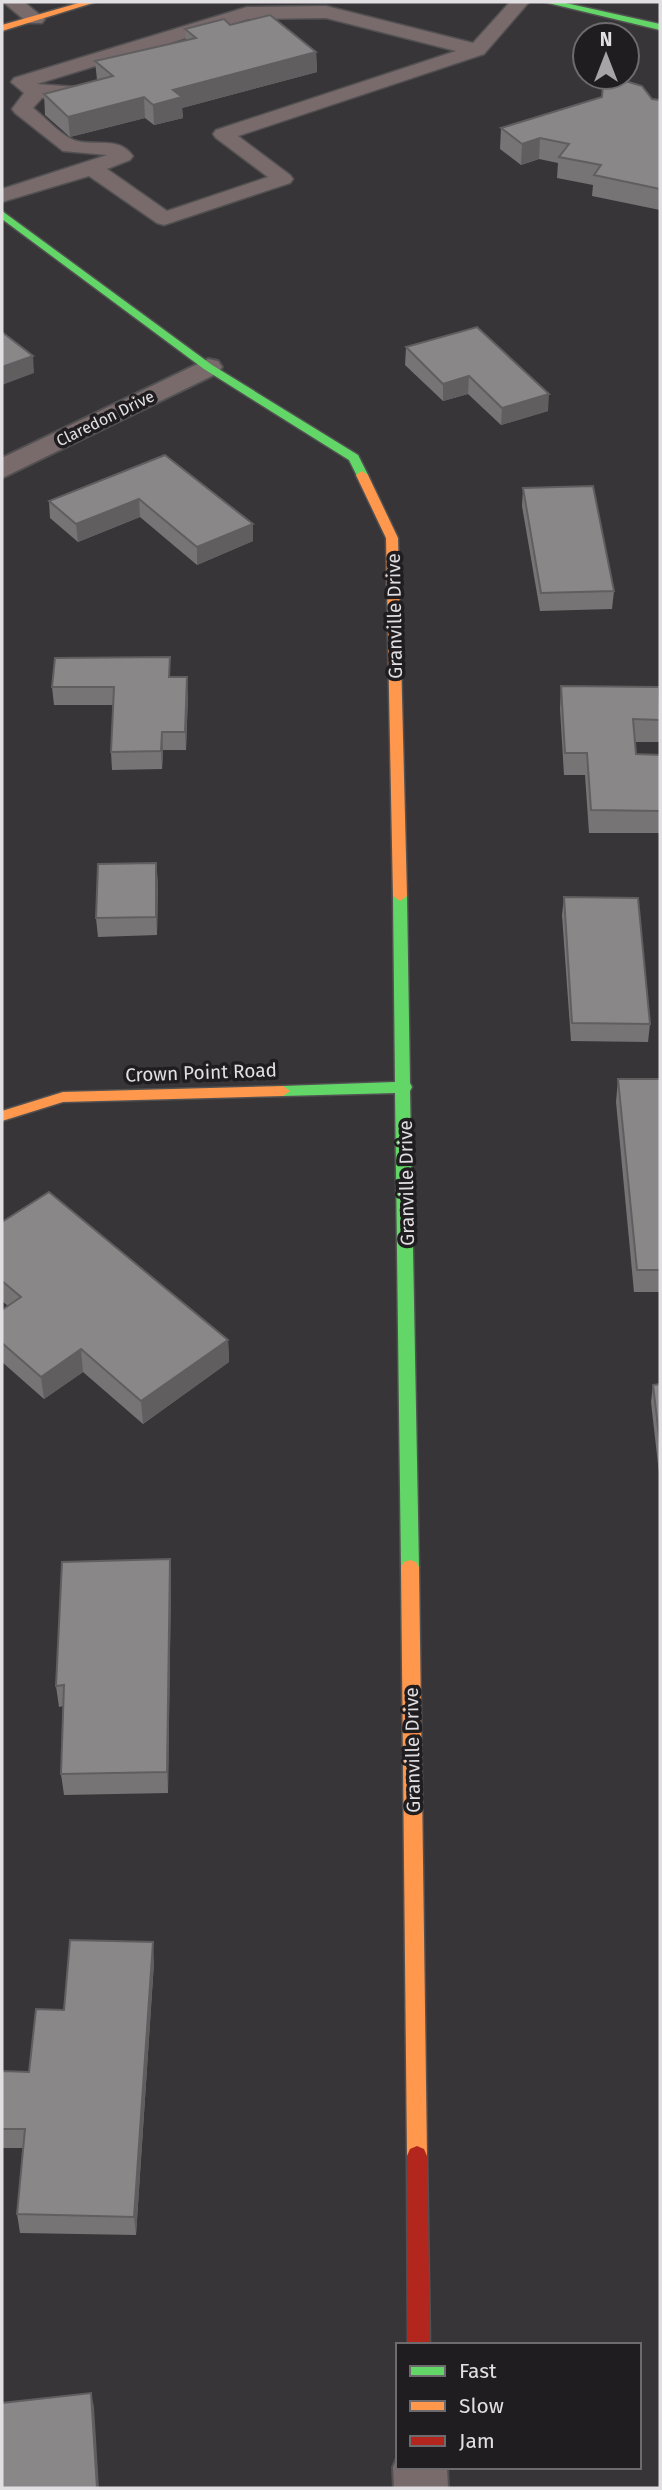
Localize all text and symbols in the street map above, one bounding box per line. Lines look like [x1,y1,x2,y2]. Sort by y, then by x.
north arrow [571,21,641,91]
text: N [600,28,612,51]
street label: Claredon Drive [53,387,157,450]
street label: Granville Drive [382,553,407,679]
street label: Crown Point Road [125,1058,277,1087]
street label: Granville Drive [394,1120,419,1246]
street label: Granville Drive [400,1687,425,1813]
legend [396,2343,641,2469]
text: Fast [459,2358,497,2384]
text: Slow [459,2393,504,2419]
text: Jam [459,2428,495,2454]

